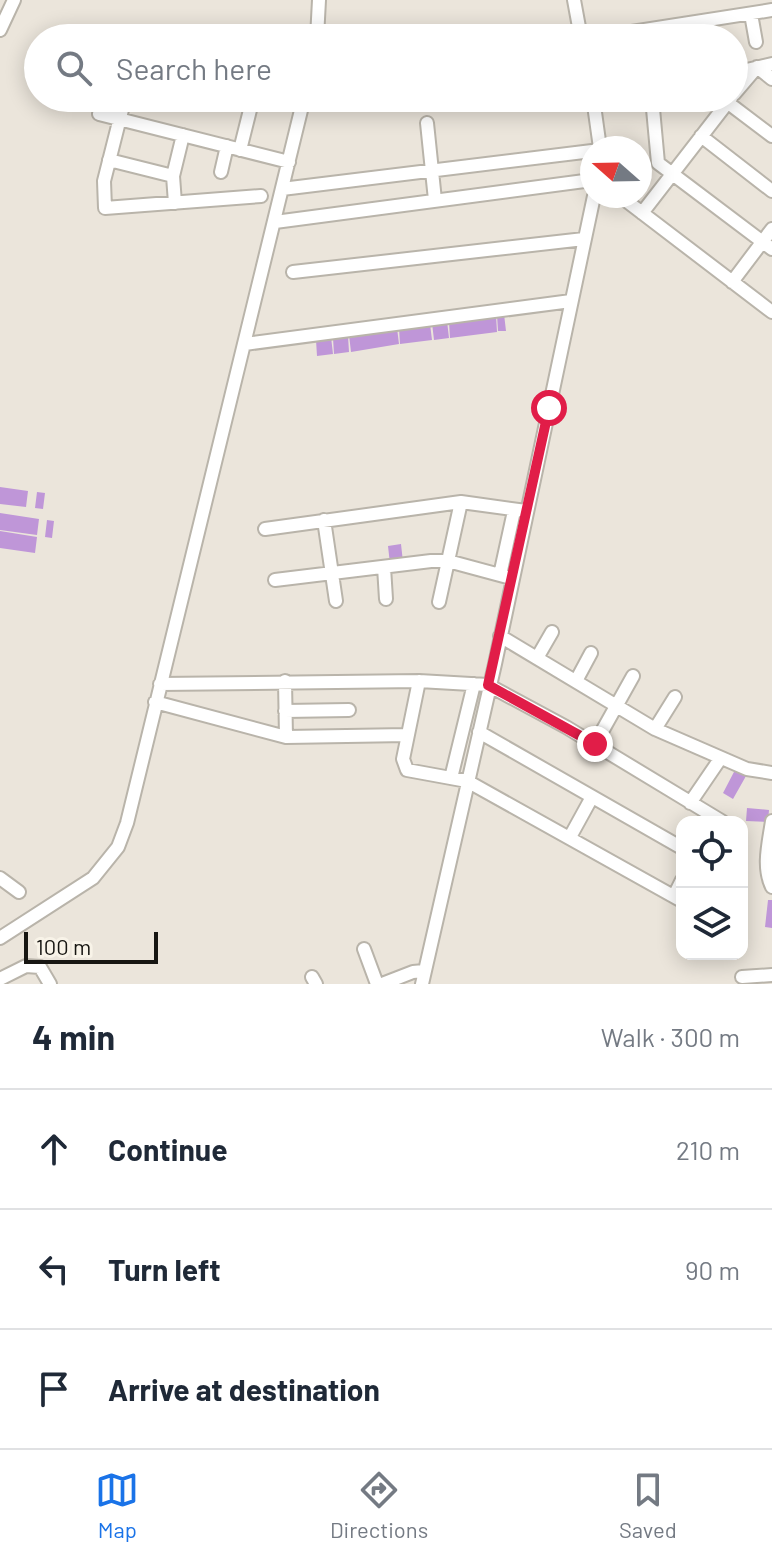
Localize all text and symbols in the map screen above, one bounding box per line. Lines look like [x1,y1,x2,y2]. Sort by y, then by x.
search box [24,24,748,112]
icon: search [52,46,96,90]
text: Search here [116,50,272,86]
north arrow [580,136,652,208]
route start [531,390,567,426]
route end [577,726,613,762]
map controls [676,816,748,960]
button: locate [676,816,748,888]
button: layers [676,888,748,960]
scale bar [24,928,158,964]
text: 100 m [36,933,91,959]
text: 4 min [32,1016,115,1057]
text: Walk · 300 m [601,1021,740,1052]
icon: ahead [32,1127,76,1171]
text: Continue [108,1131,228,1167]
text: 210 m [676,1134,740,1165]
icon: left [32,1247,76,1291]
text: Turn left [108,1251,221,1287]
text: 90 m [685,1254,740,1285]
icon: arrive [32,1367,76,1411]
text: Arrive at destination [108,1371,380,1407]
tab: Map [95,1468,139,1542]
tab: Directions [330,1468,428,1542]
tab: Saved [619,1468,677,1542]

